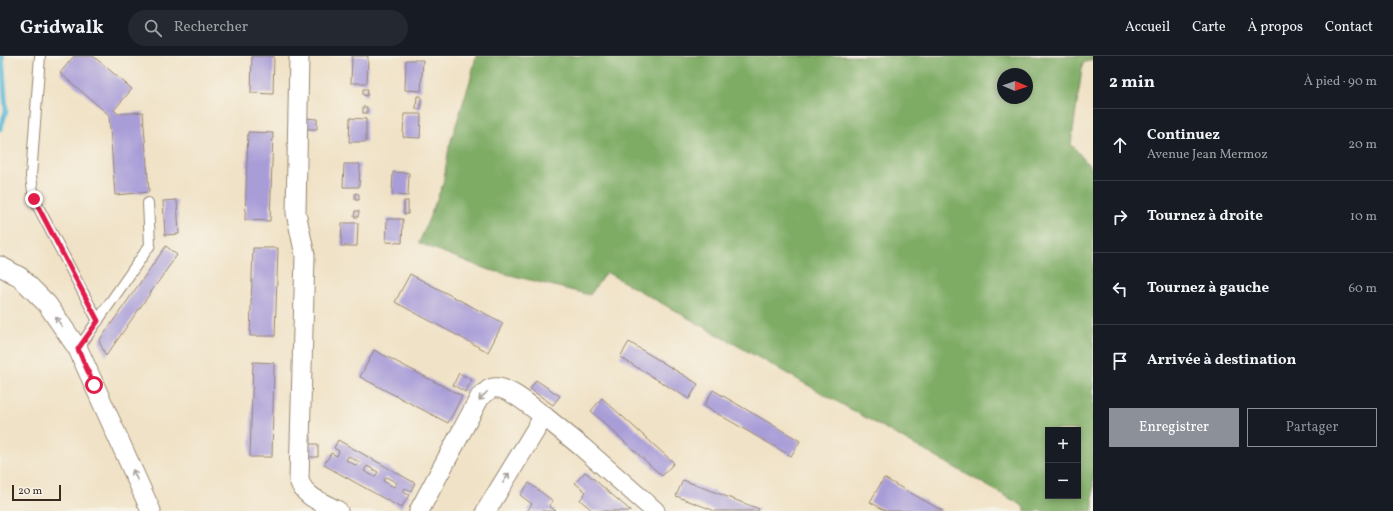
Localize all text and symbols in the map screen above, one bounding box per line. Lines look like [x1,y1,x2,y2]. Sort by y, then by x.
search box [128,10,408,46]
text: Gridwalk [20,15,104,41]
icon: search [142,17,164,39]
text: Rechercher [174,17,248,38]
text: Accueil [1125,18,1170,37]
text: Carte [1192,18,1226,37]
text: À propos [1248,18,1303,37]
text: Contact [1325,18,1373,37]
north arrow [997,68,1033,104]
text: 2 min [1109,71,1155,94]
text: À pied · 90 m [1304,73,1377,91]
text: Continuez [1147,125,1220,146]
icon: ahead [1109,134,1131,156]
text: 20 m [1348,136,1377,154]
text: Avenue Jean Mermoz [1147,146,1268,164]
route end [25,190,43,208]
icon: right [1109,206,1131,228]
text: Tournez à droite [1147,206,1263,227]
text: 10 m [1350,208,1377,226]
icon: left [1109,278,1131,300]
text: Tournez à gauche [1147,278,1269,299]
text: 60 m [1349,280,1377,298]
one-way arrow [55,316,63,327]
icon: arrive [1109,350,1131,372]
text: Arrivée à destination [1147,350,1296,371]
route start [85,376,103,394]
one-way arrow [479,391,488,401]
button: Enregistrer [1109,408,1239,447]
button: Partager [1247,408,1377,447]
map controls [1045,427,1081,499]
button: + [1045,427,1081,463]
button: − [1045,463,1081,499]
one-way arrow [131,470,138,482]
one-way arrow [503,472,511,484]
scale bar [12,483,61,502]
text: 20 m [18,484,42,499]

